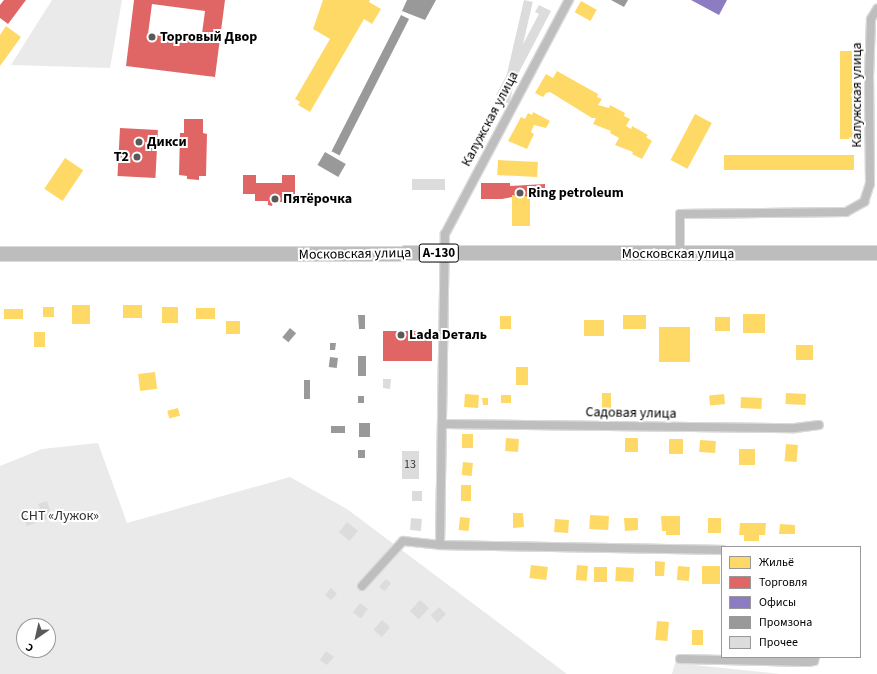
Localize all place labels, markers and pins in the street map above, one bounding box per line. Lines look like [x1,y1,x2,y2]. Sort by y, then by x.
place label: Торговый Двор [160,29,257,45]
marker: Торговый Двор [147,32,157,42]
place label: Дикси [147,134,187,150]
marker: Дикси [134,137,144,147]
place label: T2 [114,149,129,165]
marker: T2 [132,152,142,162]
place label: Ring petroleum [528,185,624,201]
marker: Ring petroleum [515,188,525,198]
place label: Пятёрочка [283,191,352,207]
marker: Пятёрочка [270,194,280,204]
place label: Lada Dеталь [409,327,487,343]
marker: Lada Dеталь [396,330,406,340]

